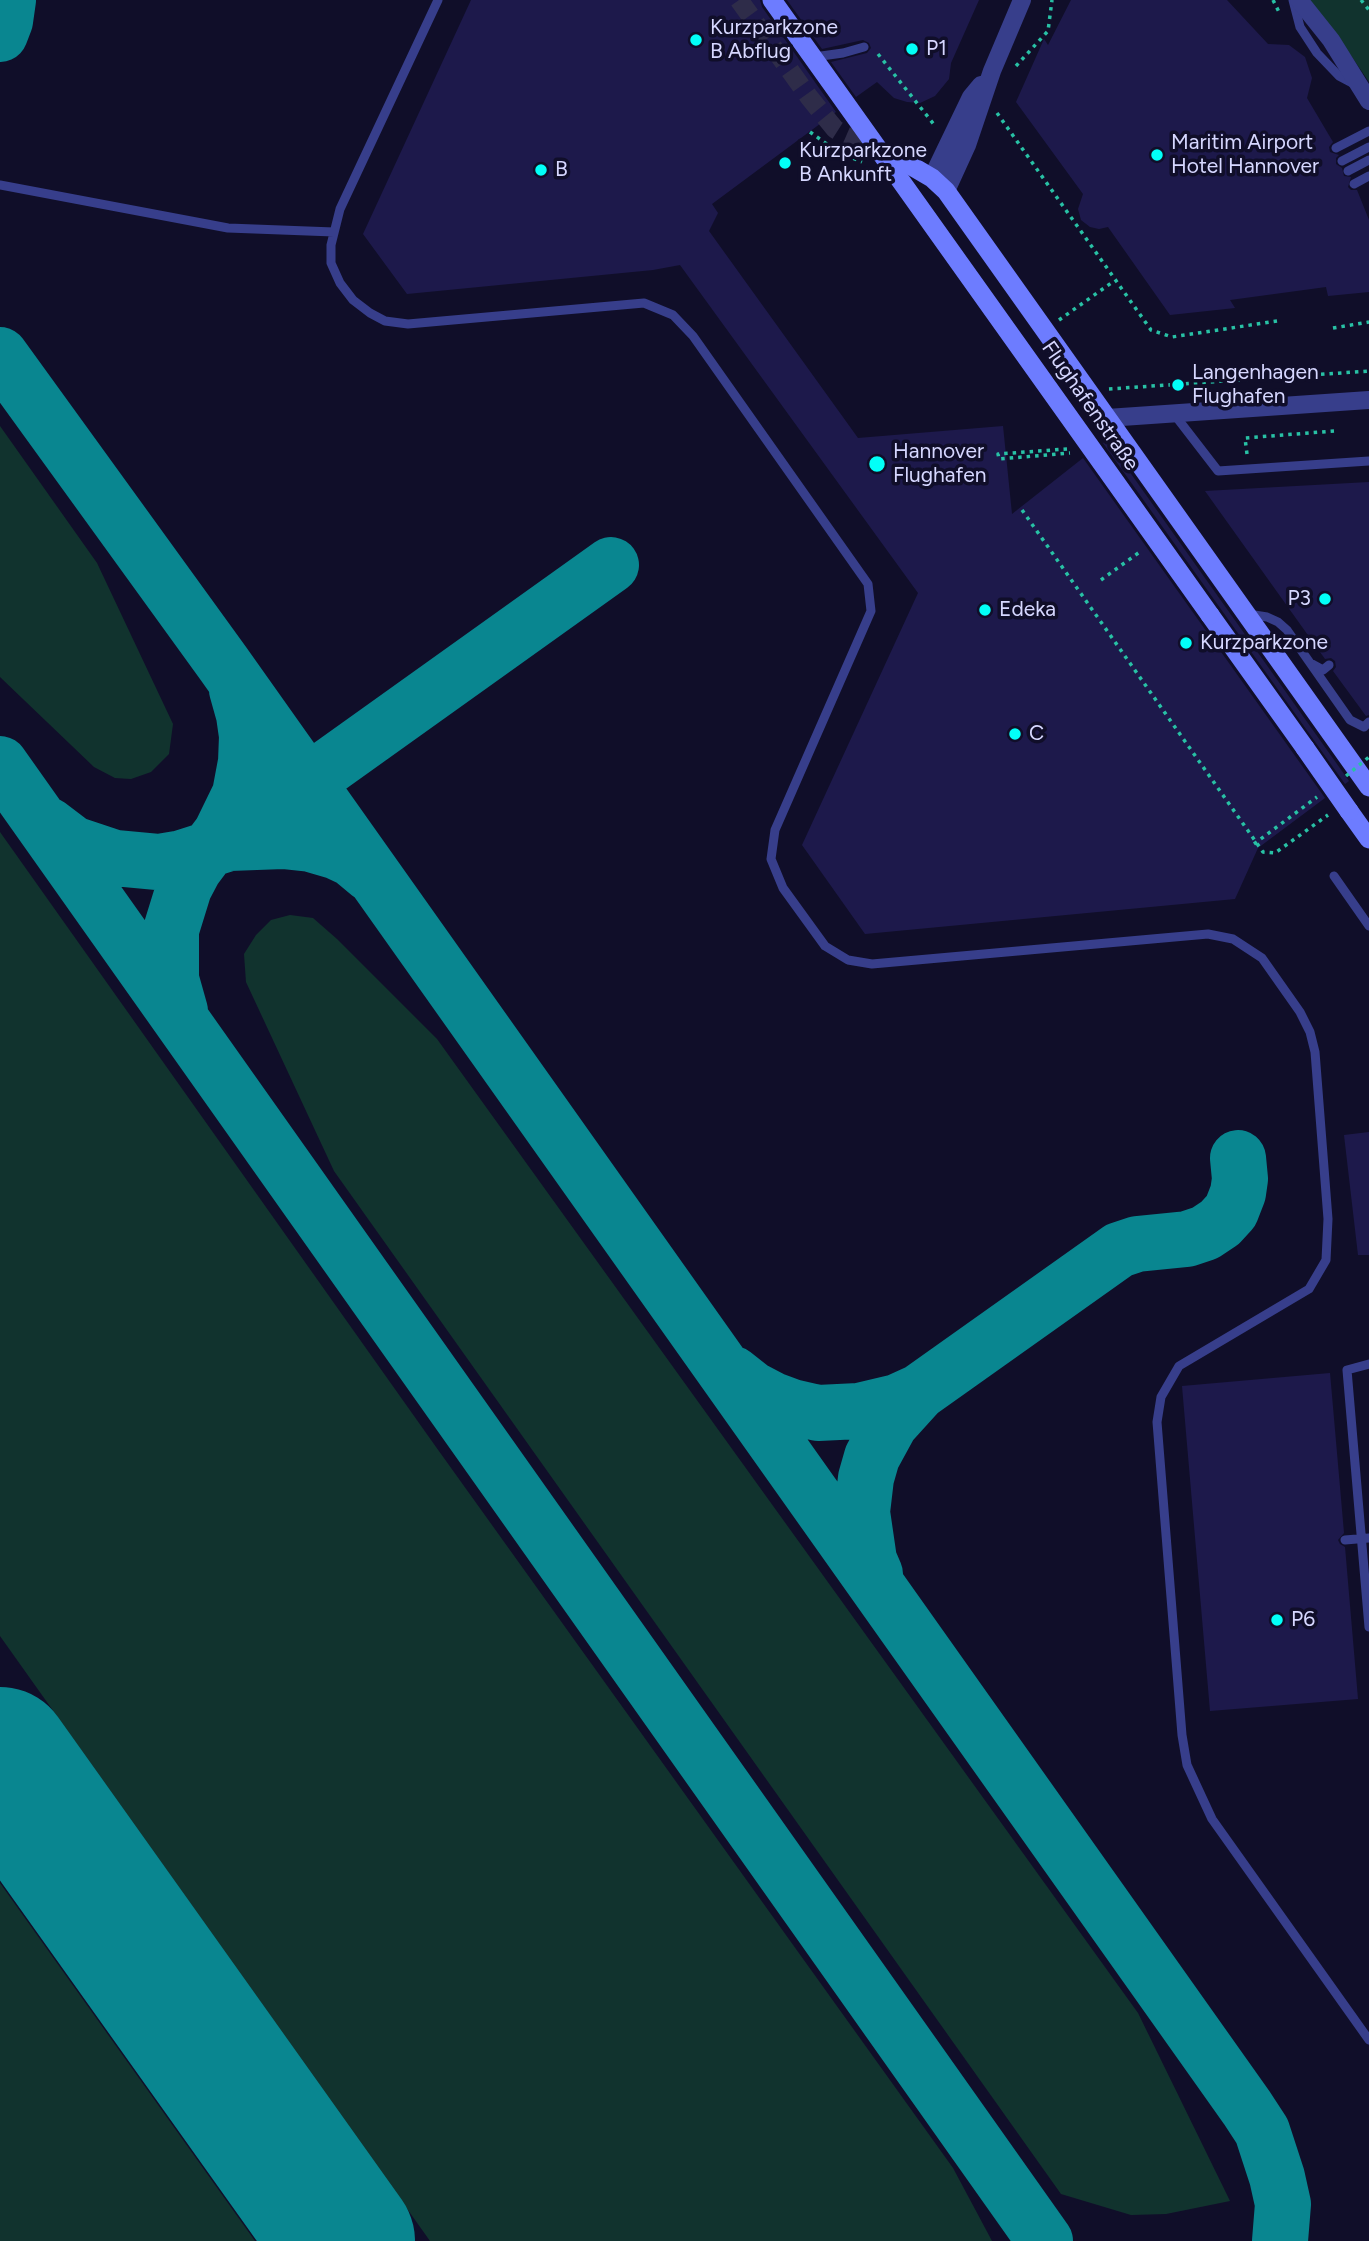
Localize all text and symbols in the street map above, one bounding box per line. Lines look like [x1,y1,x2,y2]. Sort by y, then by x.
place label: Kurzparkzone B Abflug [710,15,838,65]
marker: Kurzparkzone B Abflug [688,32,704,48]
place label: P1 [926,36,947,62]
marker: P1 [904,41,920,57]
place label: Maritim Airport Hotel Hannover [1171,130,1319,180]
place label: Kurzparkzone B Ankunft [799,138,927,188]
marker: Maritim Airport Hotel Hannover [1149,147,1165,163]
marker: Kurzparkzone B Ankunft [777,155,793,171]
place label: B [555,157,568,183]
marker: B [533,162,549,178]
street label: Flughafenstraße [1036,336,1144,476]
place label: Langenhagen Flughafen [1192,360,1319,410]
marker: Langenhagen Flughafen [1170,377,1186,393]
place label: Hannover Flughafen [893,439,986,489]
marker: Hannover Flughafen [867,454,887,474]
place label: P3 [1287,586,1311,612]
marker: P3 [1317,591,1333,607]
place label: Edeka [999,597,1056,623]
marker: Edeka [977,602,993,618]
place label: Kurzparkzone [1200,630,1328,656]
marker: Kurzparkzone [1178,635,1194,651]
place label: C [1029,721,1044,747]
marker: C [1007,726,1023,742]
place label: P6 [1291,1607,1315,1633]
marker: P6 [1269,1612,1285,1628]

